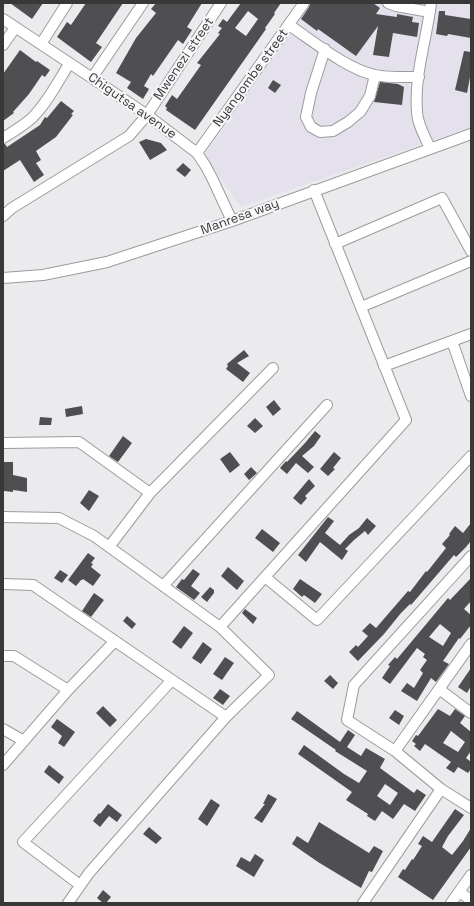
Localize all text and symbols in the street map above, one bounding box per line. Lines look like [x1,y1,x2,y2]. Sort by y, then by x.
street label: Mwenezi street [151,15,217,103]
street label: Nyangombe street [210,26,292,130]
street label: Chigutsa avenue [85,70,179,142]
street label: Manresa way [199,196,281,238]

